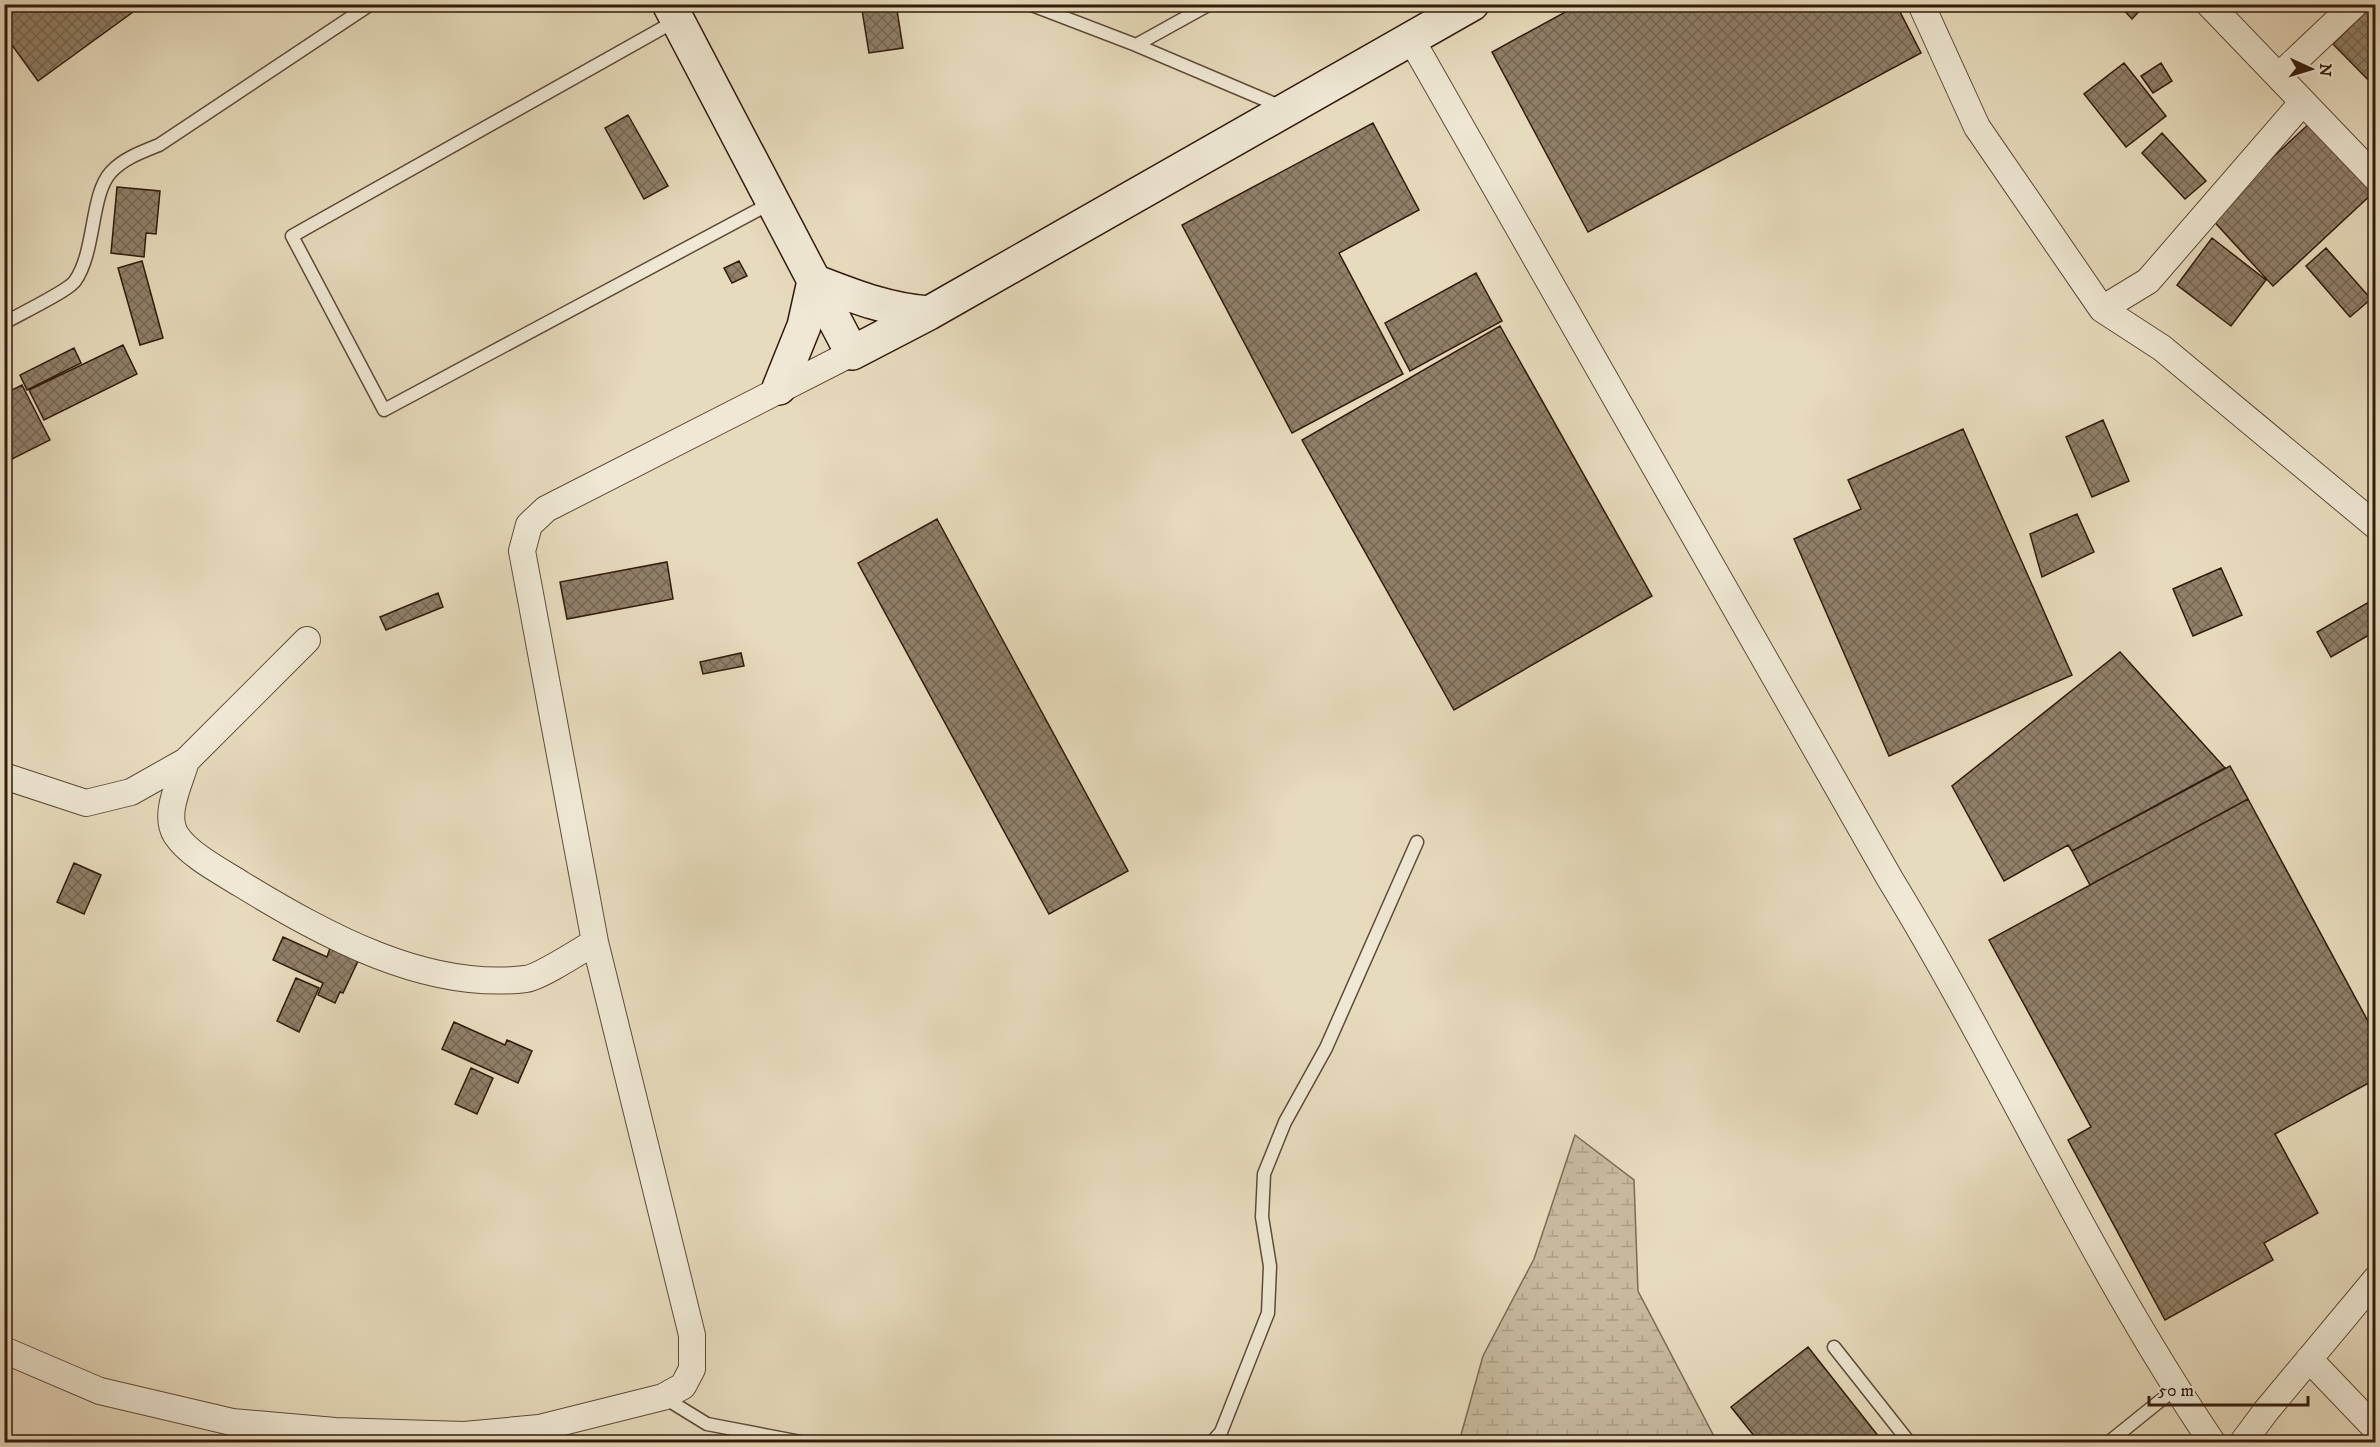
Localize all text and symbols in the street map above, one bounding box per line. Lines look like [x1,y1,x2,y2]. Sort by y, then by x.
north arrow [2281,39,2341,99]
text: N [2315,63,2335,77]
scale bar [2149,1369,2308,1407]
text: 50 m [2158,1380,2194,1402]

